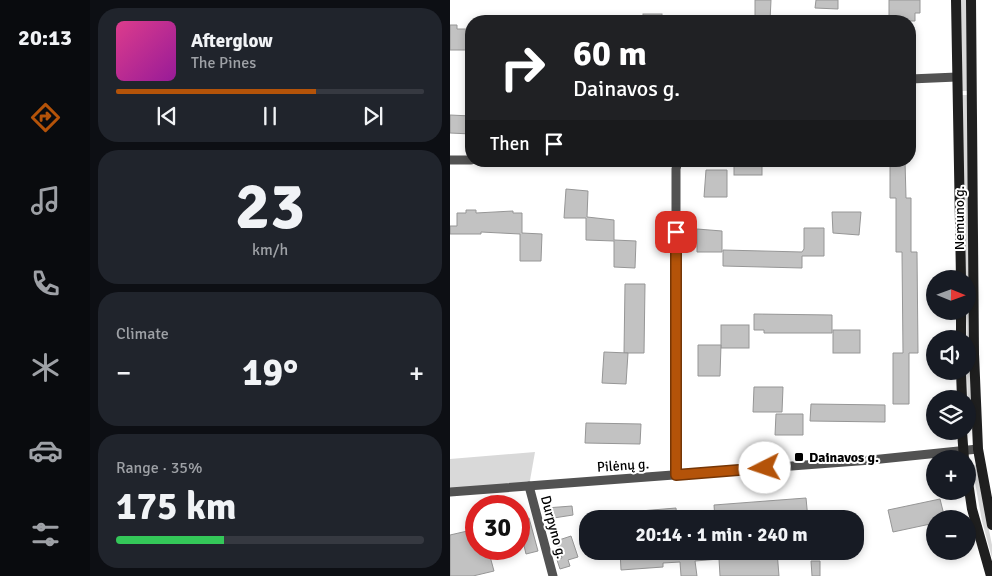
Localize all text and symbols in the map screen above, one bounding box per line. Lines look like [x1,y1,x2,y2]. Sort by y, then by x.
text: 20:13 [18,24,72,51]
text: Afterglow [191,29,273,53]
text: 60 m [573,32,647,75]
icon: right [490,35,555,100]
text: The Pines [191,53,256,73]
text: Dainavos g. [573,75,680,102]
icon: directions [28,100,63,135]
icon: previous [153,102,181,130]
icon: pause [256,102,284,130]
icon: next [359,102,387,130]
icon: arrive [540,130,568,158]
text: Then [490,132,530,156]
text: 23 [235,167,305,247]
icon: music [28,183,63,218]
street label: Nemuno g. [951,186,968,250]
pin [655,211,697,253]
icon: arrive [662,218,690,246]
text: km/h [252,240,288,260]
icon: phone [28,266,63,301]
north arrow [926,270,976,320]
map controls [926,270,976,560]
text: Climate [116,324,169,344]
button: sound [926,330,976,380]
text: 19° [242,349,298,396]
icon: climate [28,350,63,385]
text: − [116,356,131,390]
text: + [409,356,424,390]
button: layers [926,390,976,440]
icon: car [28,433,63,468]
position arrow [738,441,790,493]
place label: Dainavos g. [809,449,879,466]
button: + [926,450,976,500]
marker: Dainavos g. [793,451,805,463]
street label: Pilėnų g. [596,455,650,476]
text: Range · 35% [116,458,202,478]
text: 175 km [116,483,237,530]
street label: Durpyno g. [537,494,570,561]
speed limit sign: 30 [465,495,530,560]
button: − [926,510,976,560]
icon: filters [28,517,63,552]
text: 20:14 · 1 min · 240 m [635,523,808,547]

